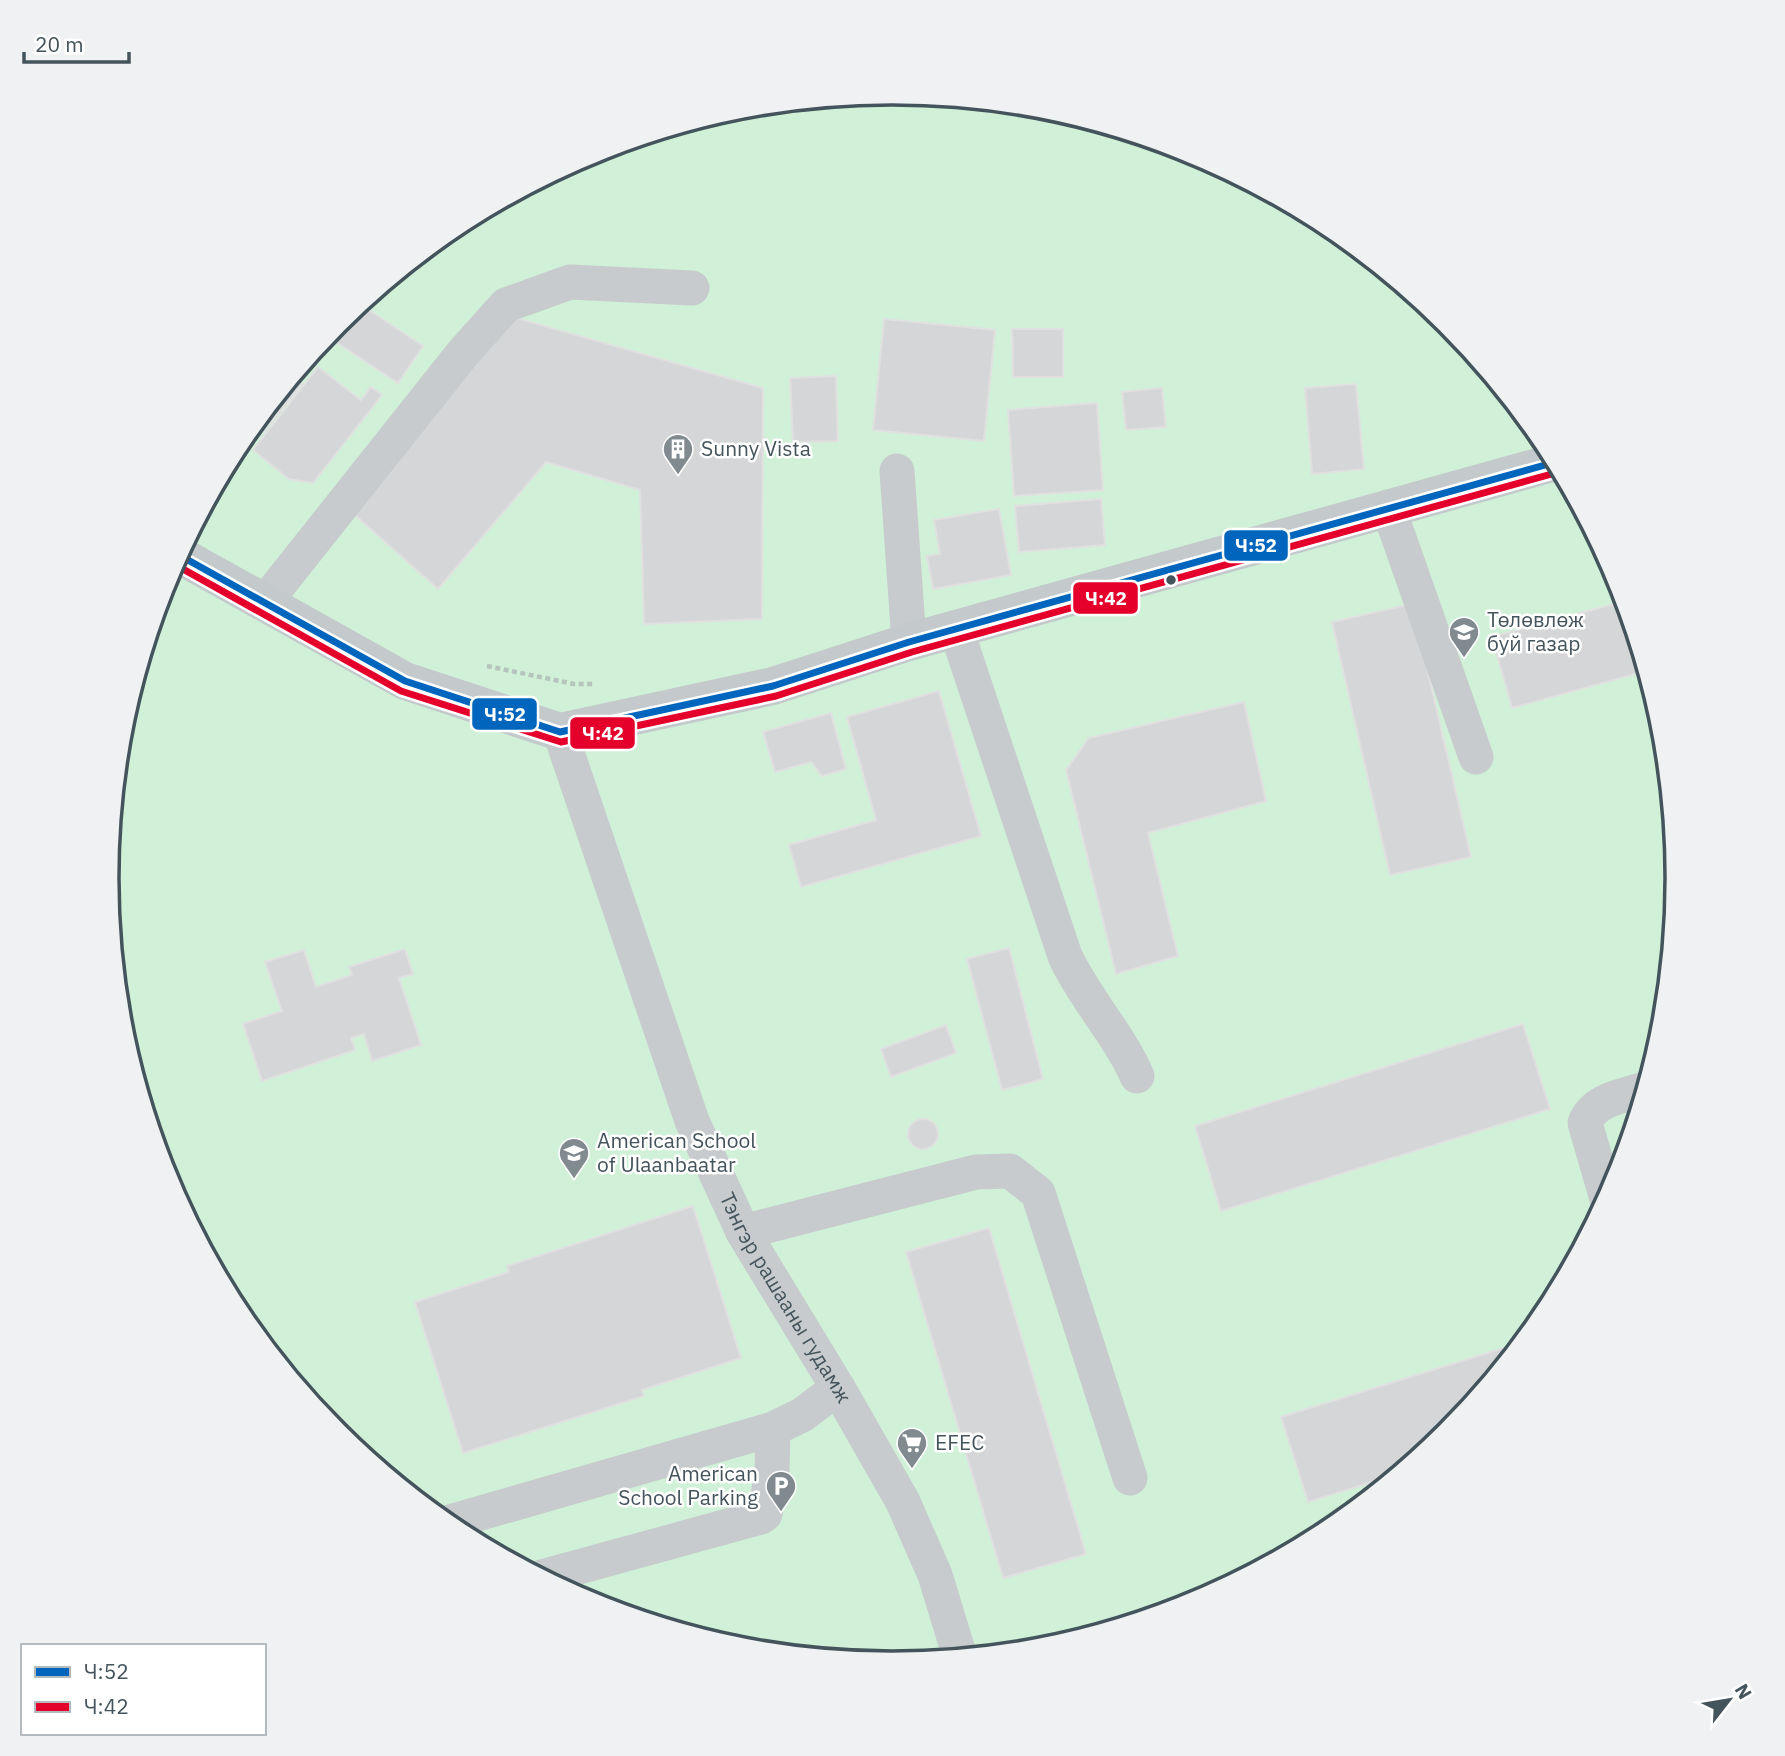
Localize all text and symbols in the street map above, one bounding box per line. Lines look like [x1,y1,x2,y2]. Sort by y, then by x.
scale bar [24,21,130,65]
text: 20 m [35,30,84,58]
building icon: Sunny Vista [661,432,695,476]
place label: Sunny Vista [701,434,811,462]
line badge: Ч:52 [1223,529,1289,562]
text: Ч:52 [1235,533,1277,557]
unlabelled marker [1164,573,1178,587]
line badge: Ч:42 [1072,581,1139,615]
text: Ч:42 [1085,586,1127,610]
place label: Төлөвлөж буй газар [1487,605,1584,657]
school or university icon: Төлөвлөж буй газар [1447,615,1481,659]
line badge: Ч:52 [471,697,538,731]
text: Ч:52 [484,702,526,726]
line badge: Ч:42 [569,716,636,750]
text: Ч:42 [582,721,624,745]
place label: American School of Ulaanbaatar [597,1126,756,1178]
school or university icon: American School of Ulaanbaatar [557,1136,591,1180]
street label: Тэнгэр рашааны гудамж [714,1188,859,1408]
supermarket icon: EFEC [895,1426,929,1470]
place label: EFEC [935,1428,984,1456]
place label: American School Parking [618,1459,758,1511]
parking icon: American School Parking [764,1469,798,1513]
legend [21,1644,266,1735]
text: Ч:52 [84,1657,129,1685]
north arrow [1694,1665,1764,1735]
text: N [1730,1679,1757,1703]
text: Ч:42 [84,1692,129,1720]

